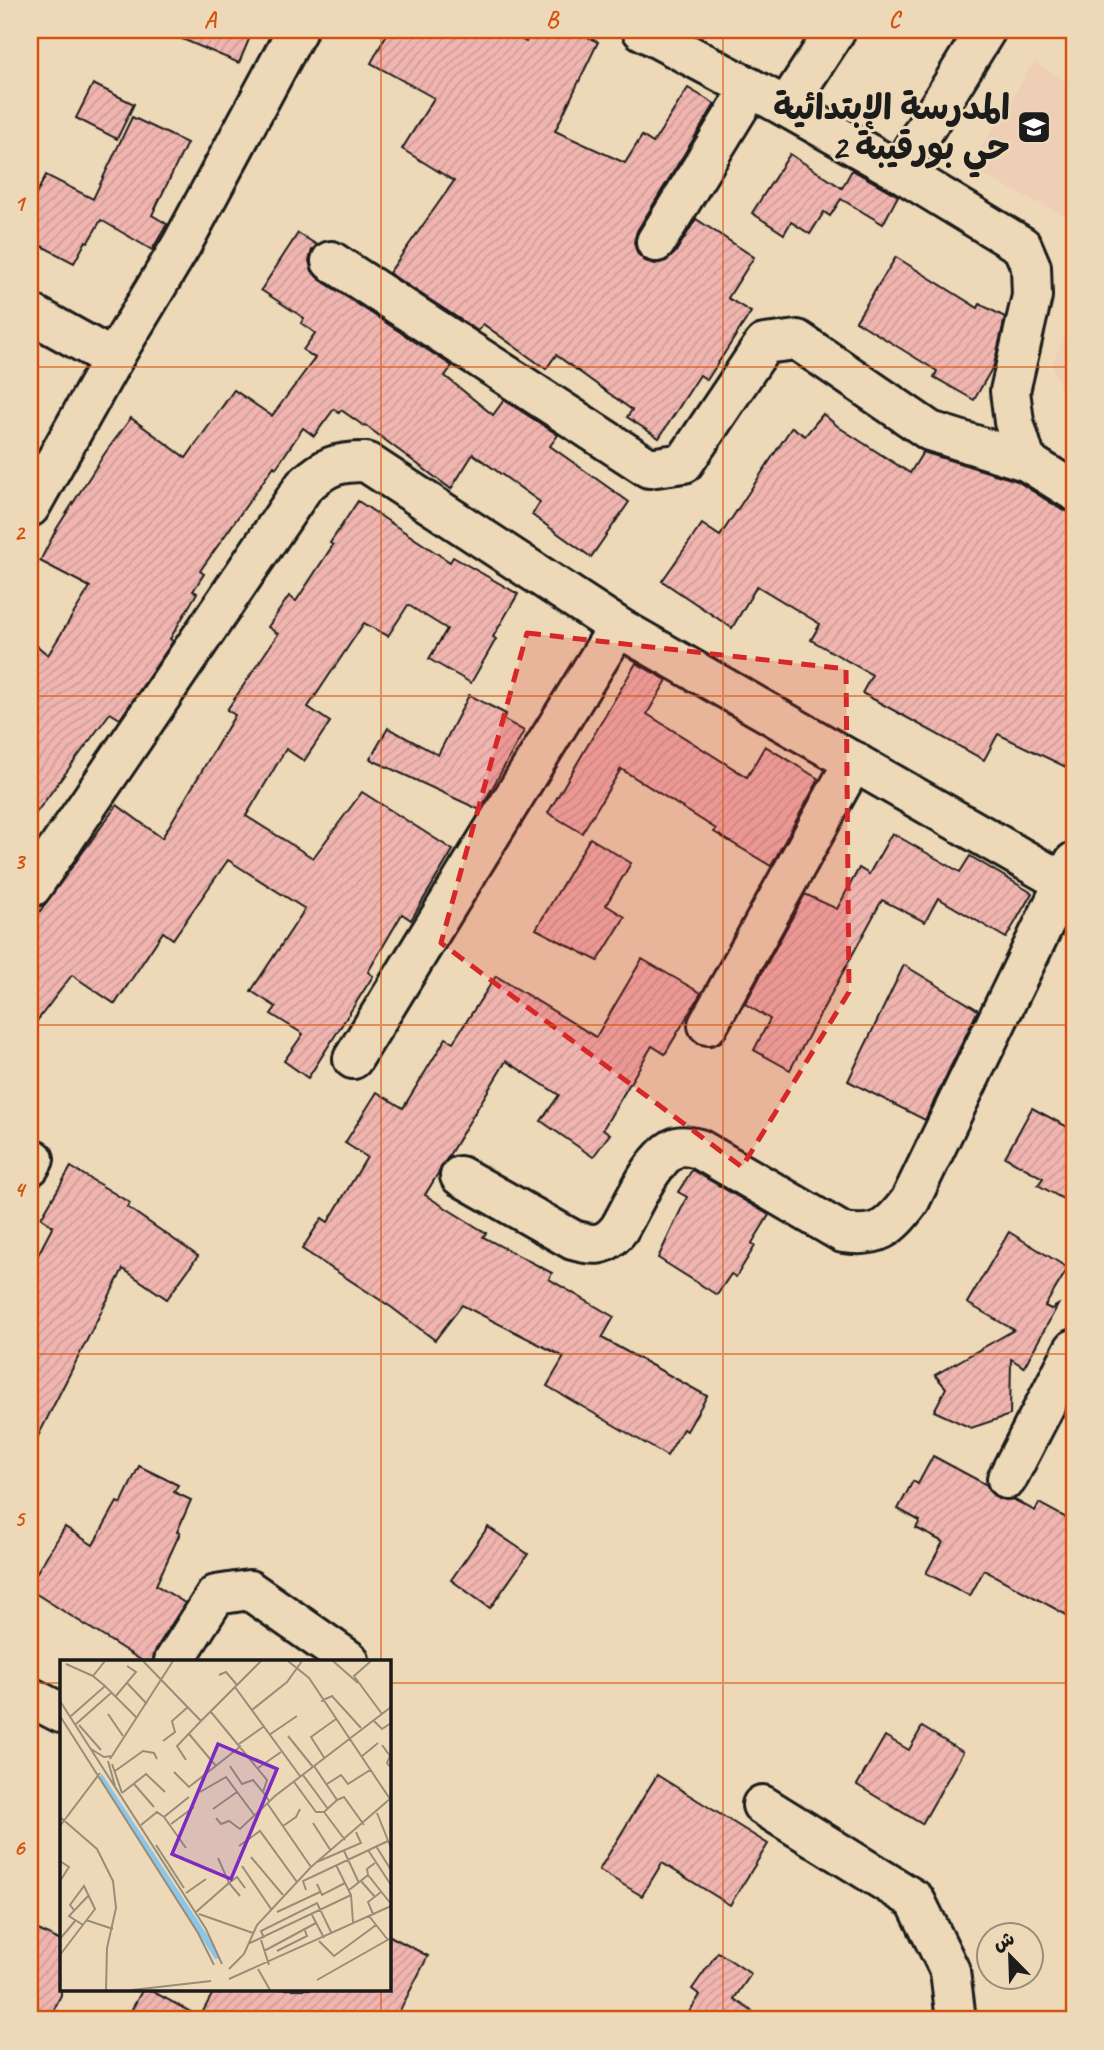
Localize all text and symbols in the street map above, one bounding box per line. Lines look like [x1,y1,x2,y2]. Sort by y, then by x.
text: A [204,5,218,34]
text: B [546,5,560,34]
text: C [889,5,903,34]
place label: المدرسة الإبتدائية حي بورقيبة 2 [773,85,1010,178]
school or university icon: المدرسة الإبتدائية حي بورقيبة 2 [1015,108,1053,146]
text: 1 [14,189,27,218]
text: 2 [14,518,27,547]
text: 3 [14,847,27,876]
text: 4 [14,1175,27,1204]
text: 5 [14,1504,26,1533]
inset map [60,1660,390,1990]
text: 6 [14,1833,27,1862]
north arrow [974,1920,1044,1990]
text: ش [989,1926,1018,1956]

